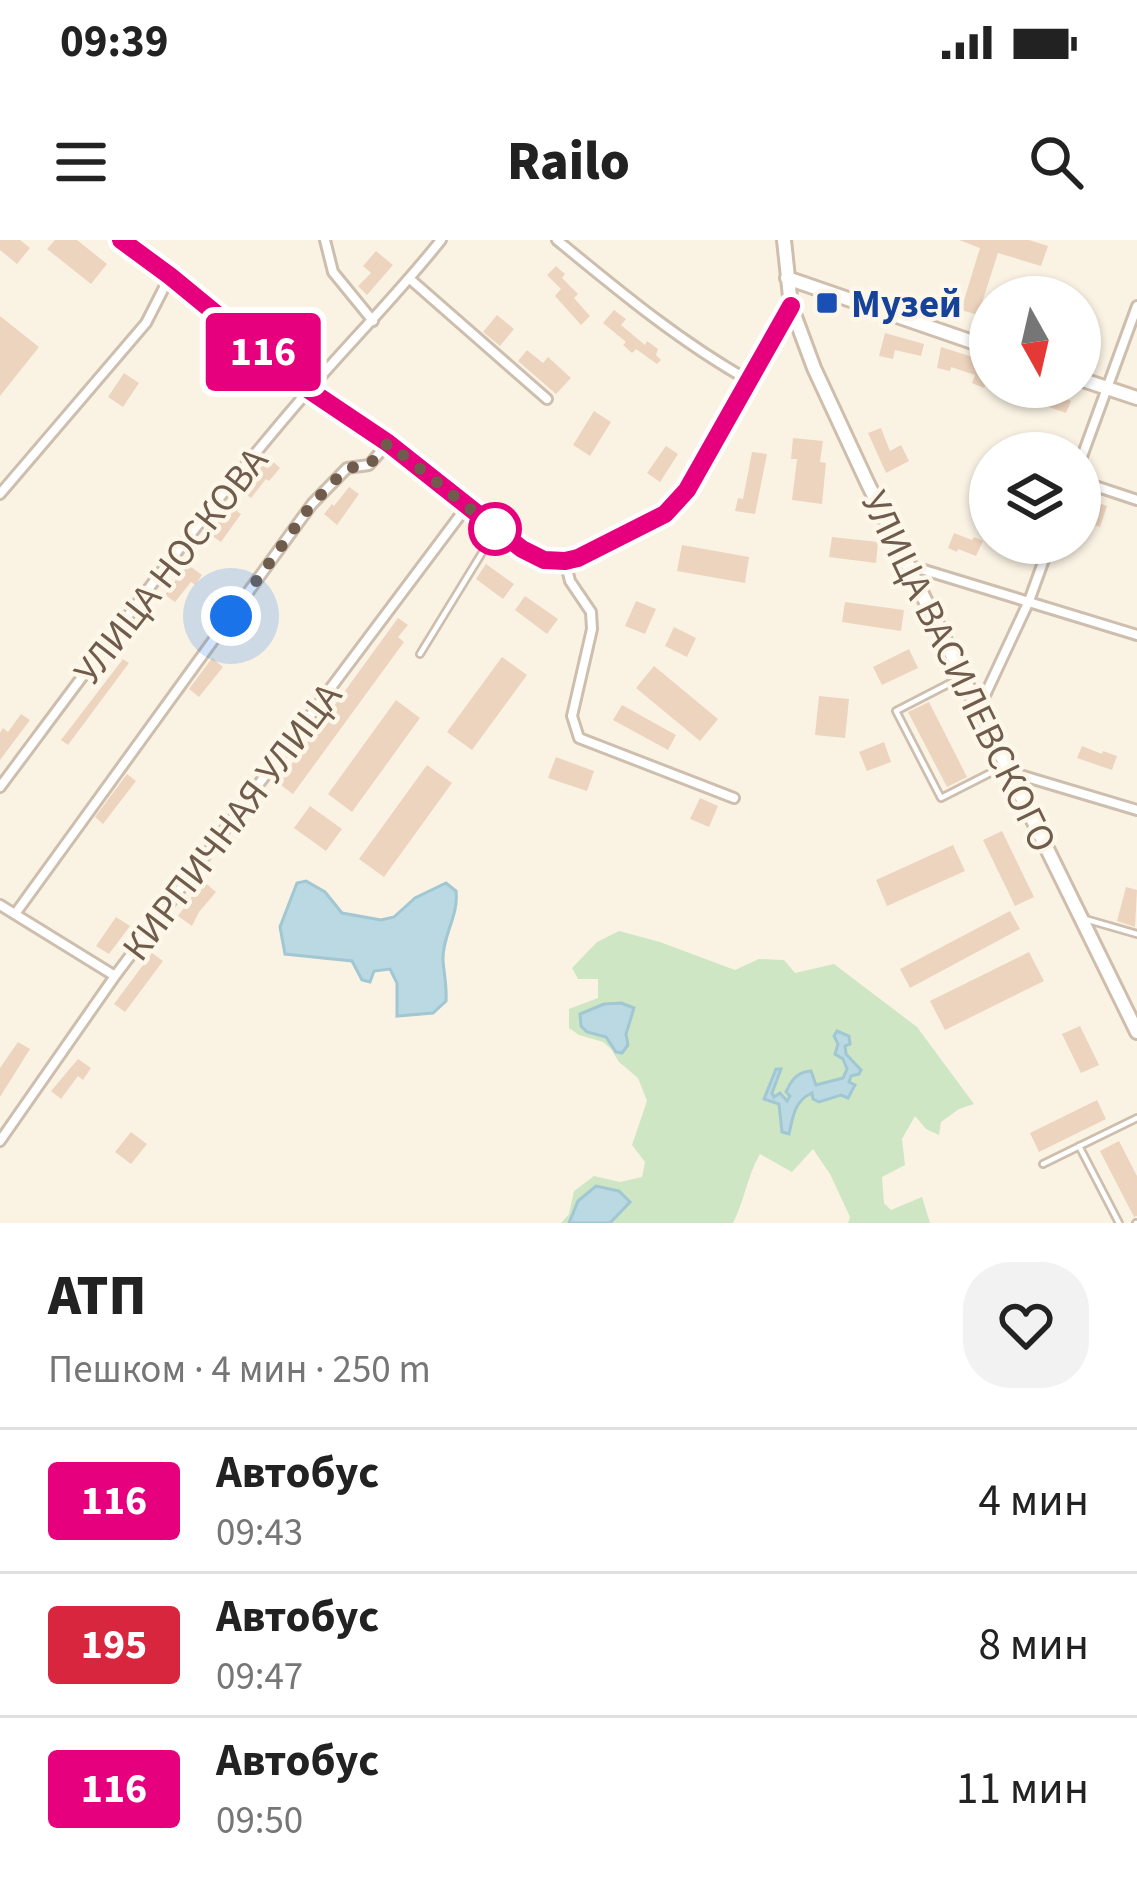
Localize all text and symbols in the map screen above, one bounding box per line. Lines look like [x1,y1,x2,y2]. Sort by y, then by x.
text: 09:39 [60,10,169,74]
text: Railo [507,124,630,201]
icon: menu [48,129,114,195]
icon: search [1023,129,1089,195]
north arrow [969,276,1101,408]
map controls [969,276,1101,564]
place label: Музей [851,277,962,333]
marker: Музей [814,290,840,316]
line badge: 116 [194,313,332,391]
text: 116 [230,322,296,382]
button: layers [969,432,1101,564]
street label: УЛИЦА НОСКОВА [61,435,283,697]
street label: УЛИЦА ВАСИЛЕВСКОГО [846,482,1070,862]
unlabelled marker [470,504,520,554]
your location [201,586,261,646]
street label: КИРПИЧНАЯ УЛИЦА [109,671,356,973]
text: АТП [48,1256,146,1337]
button: heart [963,1262,1089,1388]
text: Пешком · 4 мин · 250 m [48,1342,431,1398]
text: Автобус [216,1441,379,1505]
text: 4 мин [978,1469,1089,1533]
text: 116 [81,1471,147,1531]
text: 09:43 [216,1505,303,1561]
text: Автобус [216,1585,379,1649]
text: 8 мин [978,1613,1089,1677]
text: 195 [81,1615,147,1675]
text: 09:47 [216,1649,303,1705]
text: Автобус [216,1729,379,1793]
text: 11 мин [956,1757,1089,1821]
text: 116 [81,1759,147,1819]
text: 09:50 [216,1793,303,1849]

